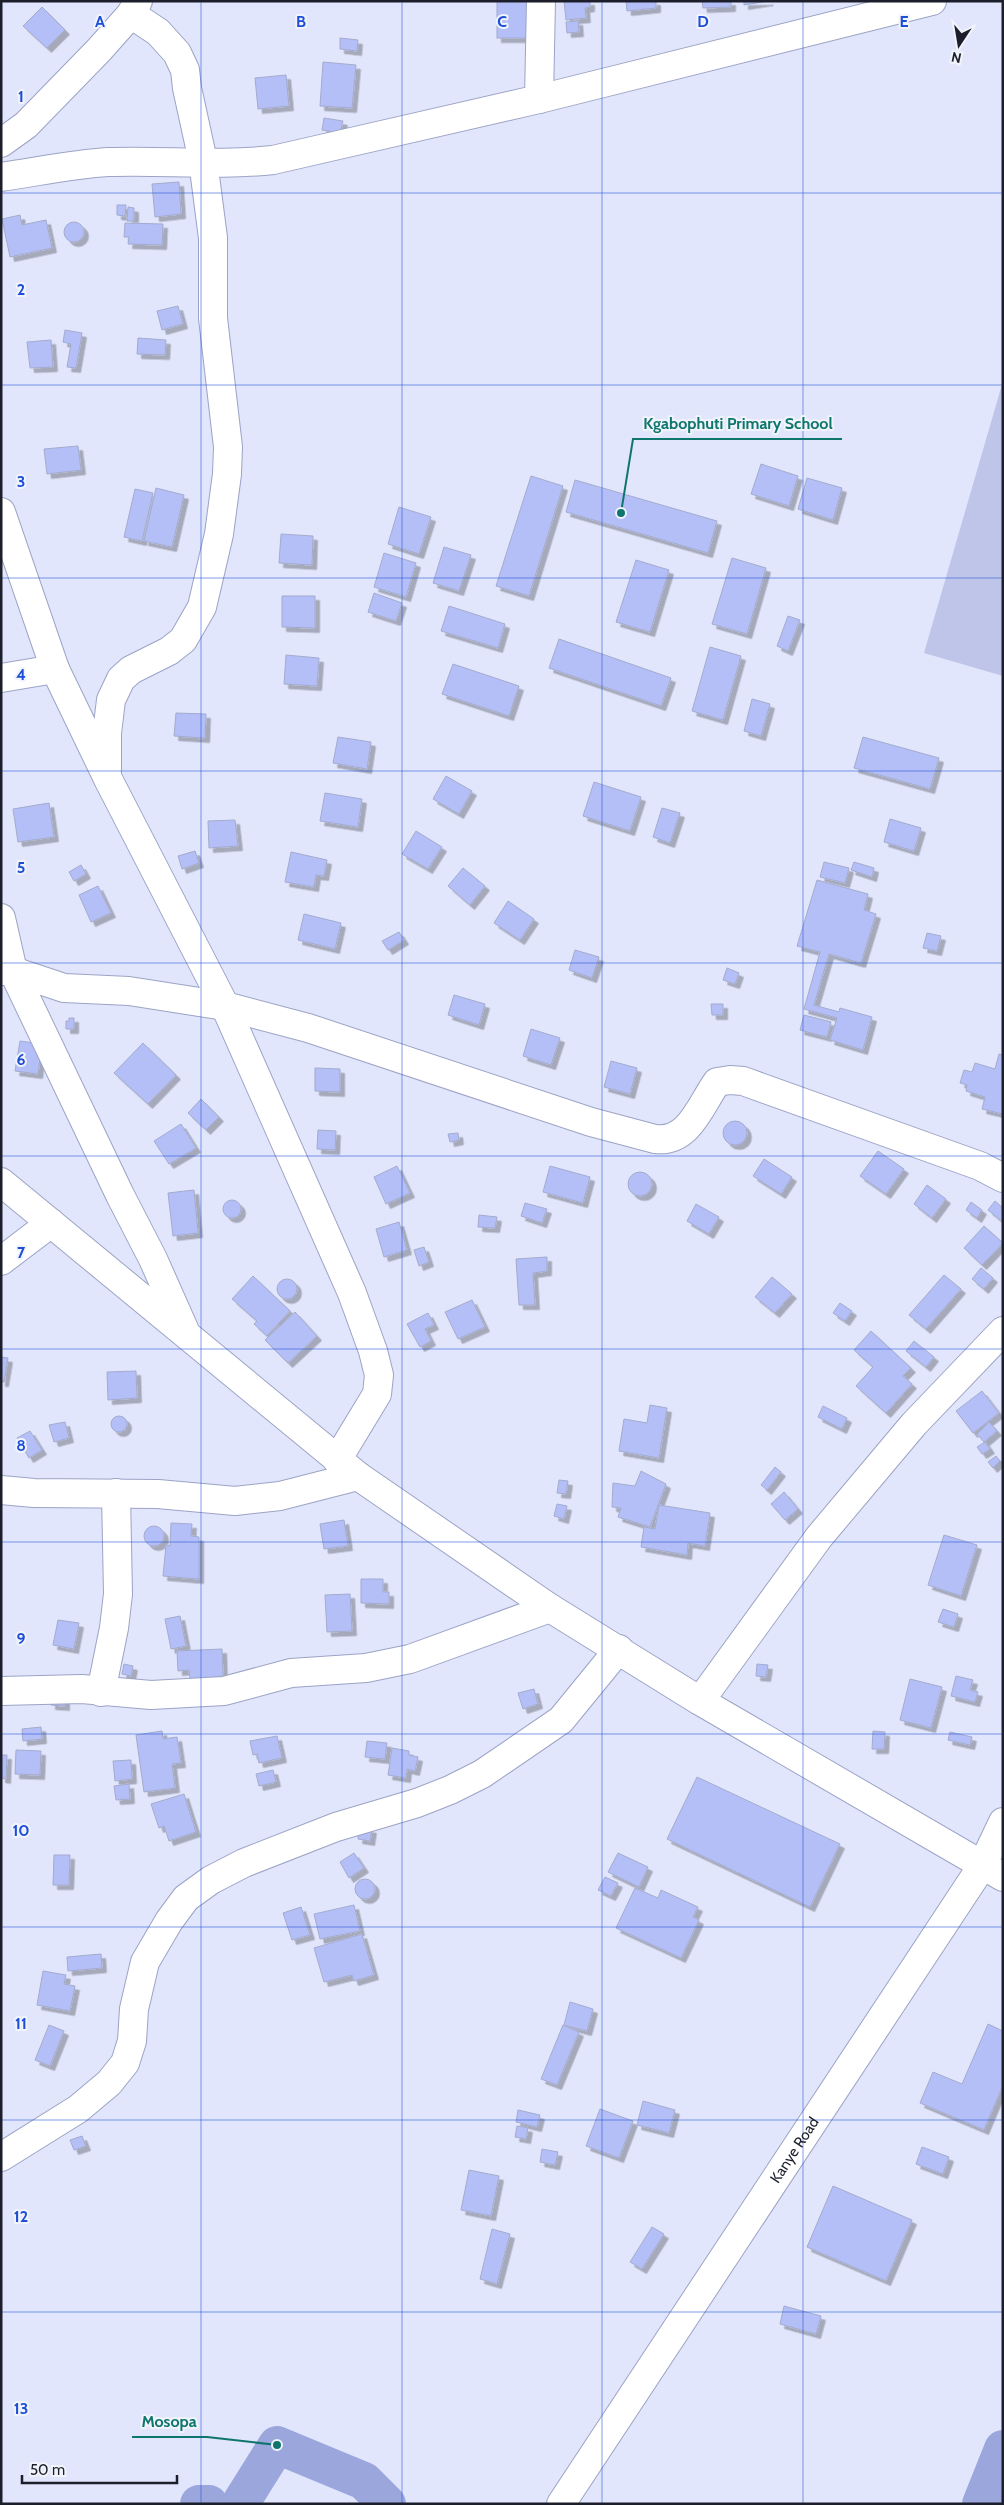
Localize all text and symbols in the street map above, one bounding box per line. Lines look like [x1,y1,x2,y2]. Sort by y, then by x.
text: A [95,12,105,31]
text: B [296,12,306,31]
text: C [497,12,507,31]
text: D [697,12,709,31]
text: E [899,12,909,31]
north arrow [934,20,984,70]
text: N [950,48,963,68]
text: 1 [18,87,24,106]
text: 2 [17,280,25,299]
callout: Kgabophuti Primary School [633,408,842,439]
text: Kgabophuti Primary School [643,414,833,433]
text: 3 [17,472,25,491]
text: 4 [16,665,26,684]
text: 5 [17,858,25,877]
text: 6 [17,1050,26,1069]
text: 7 [17,1243,26,1262]
text: 8 [16,1436,26,1455]
text: 9 [17,1629,26,1648]
text: 10 [12,1821,30,1840]
text: 11 [15,2014,27,2033]
street label: Kanye Road [766,2114,823,2186]
text: 12 [14,2207,28,2226]
text: 13 [14,2399,28,2418]
callout: Mosopa [132,2406,207,2437]
text: Mosopa [141,2412,197,2431]
scale bar [22,2452,178,2484]
text: 50 m [30,2461,65,2479]

